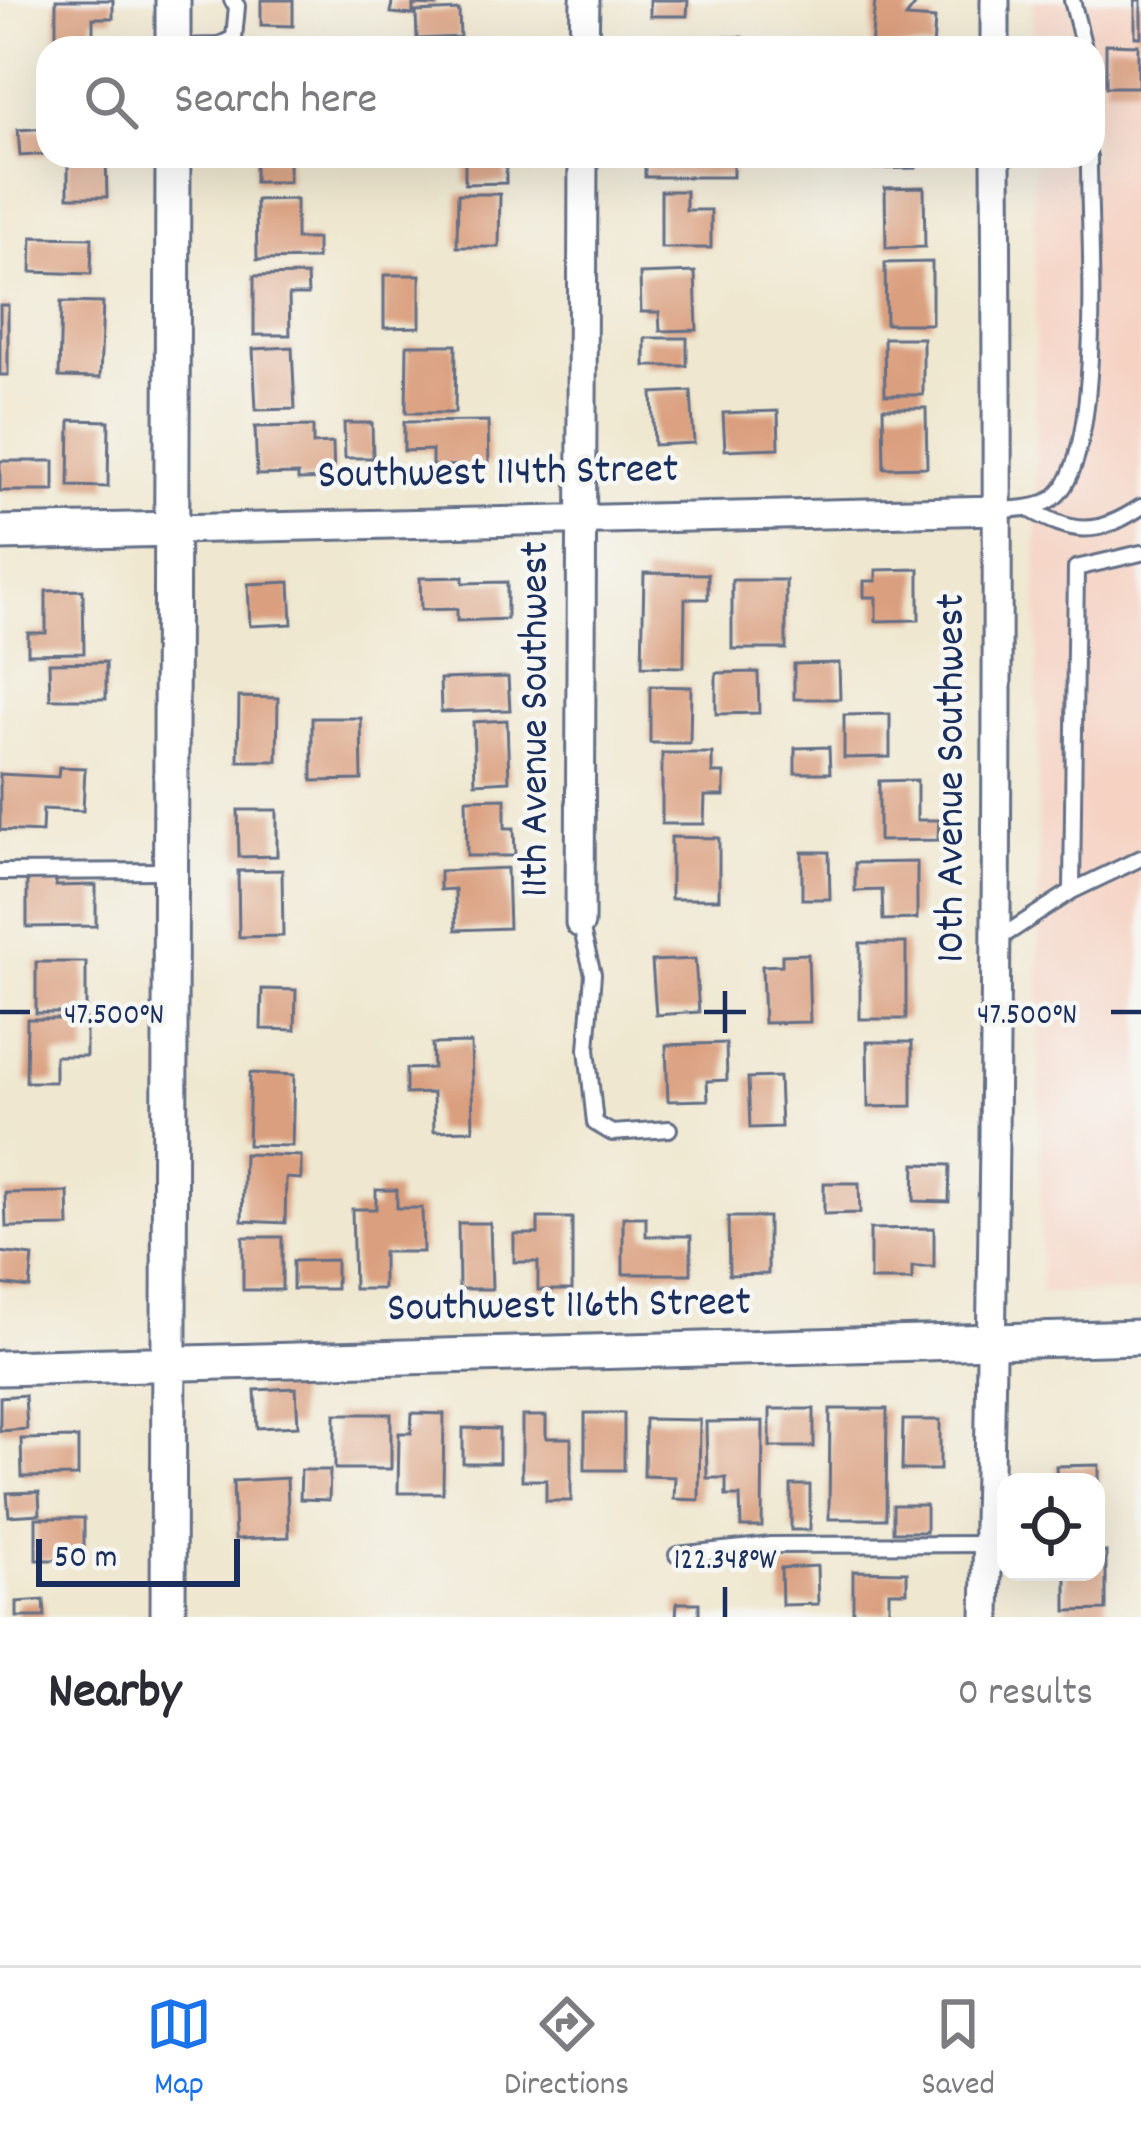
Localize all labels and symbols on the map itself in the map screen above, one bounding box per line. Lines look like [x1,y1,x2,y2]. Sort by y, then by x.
street label: Southwest 114th Street [317,442,679,508]
street label: 11th Avenue Southwest [508,541,568,897]
street label: 10th Avenue Southwest [924,593,984,963]
text: 47.500°N [64,996,164,1039]
text: 47.500°N [977,996,1077,1039]
street label: Southwest 116th Street [387,1275,751,1341]
scale bar [36,1533,240,1586]
text: 122.348°W [674,1541,777,1584]

